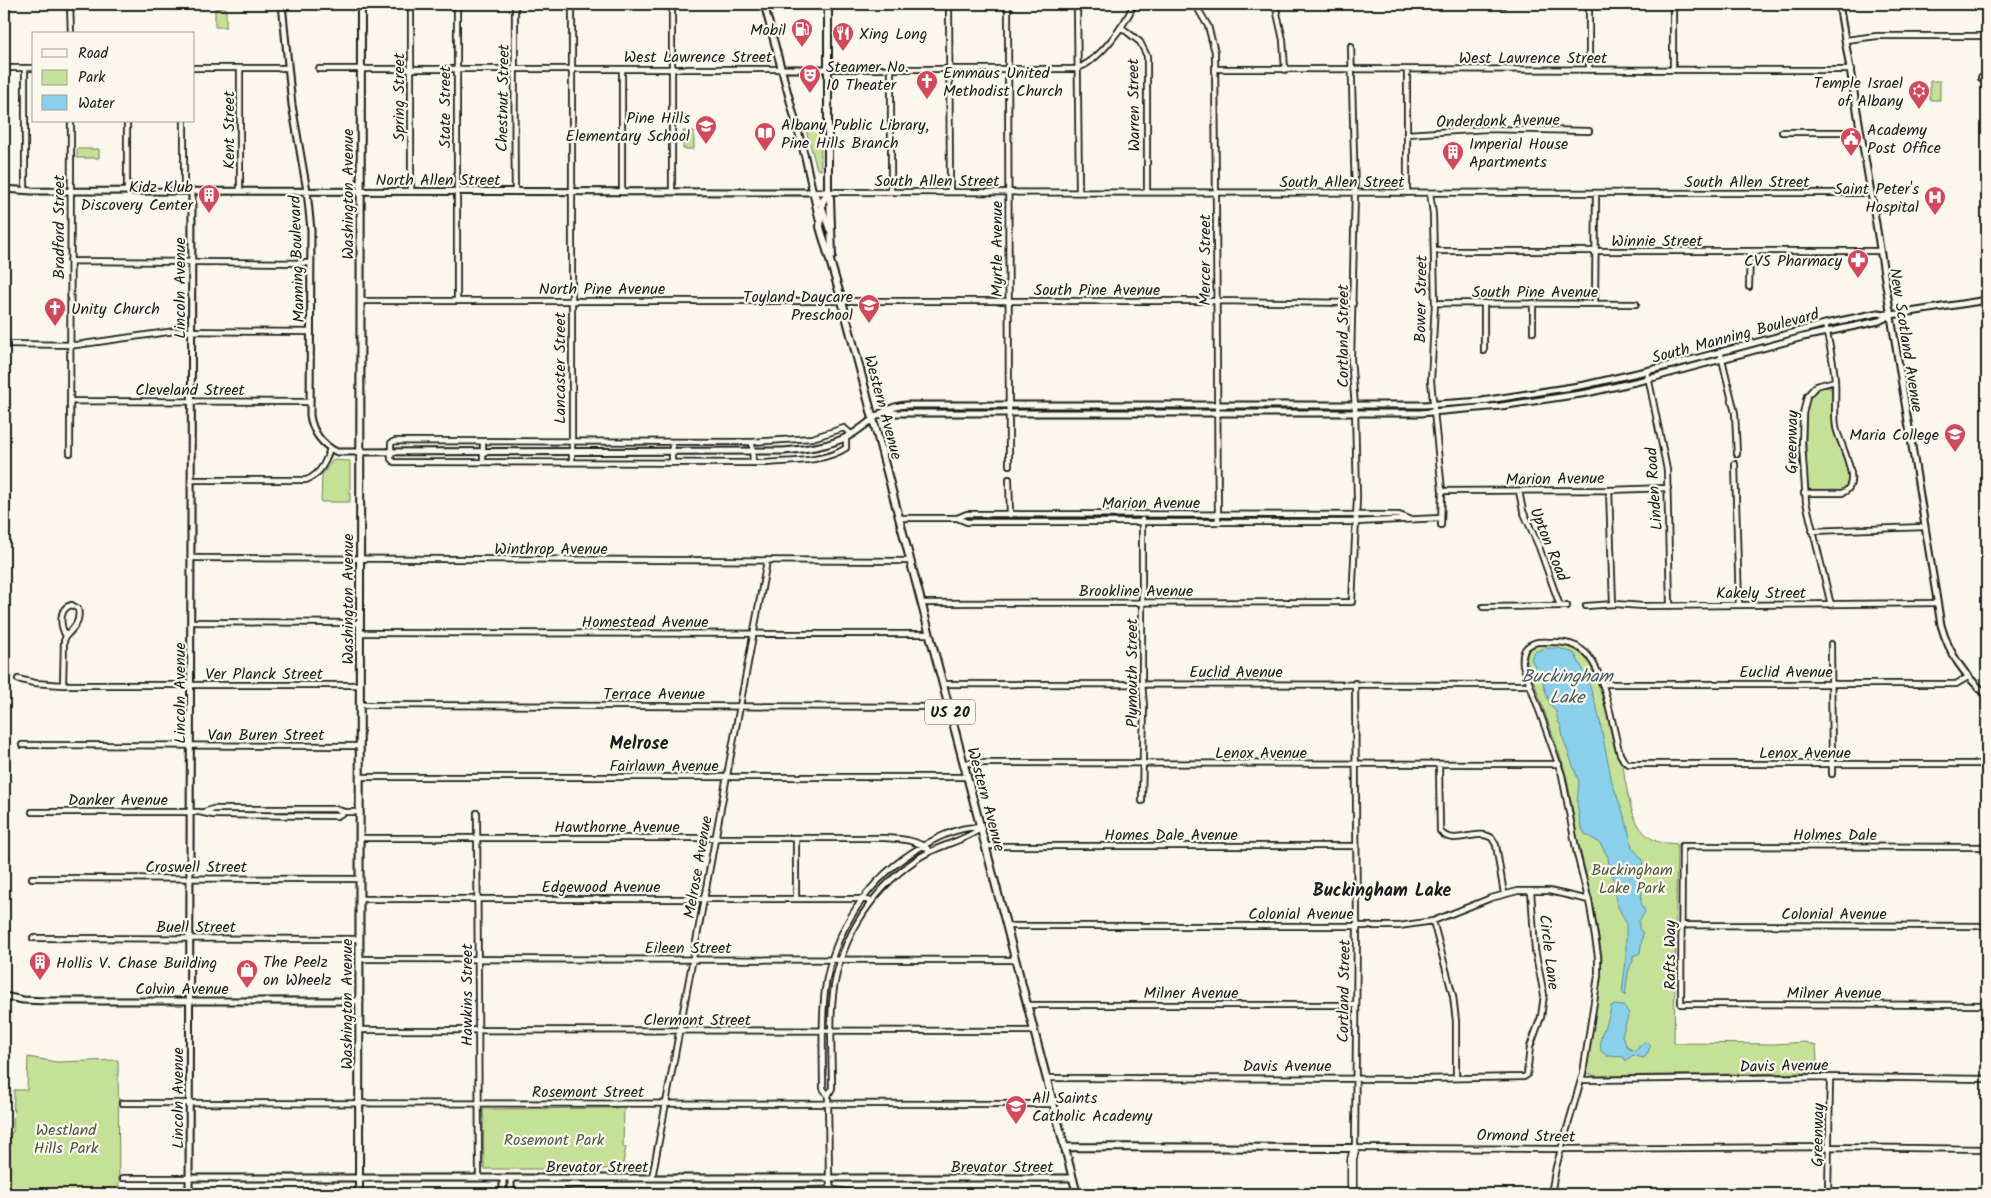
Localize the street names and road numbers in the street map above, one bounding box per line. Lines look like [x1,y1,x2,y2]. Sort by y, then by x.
street label: Chestnut Street [490,43,517,152]
street label: West Lawrence Street [624,45,773,70]
street label: West Lawrence Street [1459,46,1608,71]
street label: Spring Street [387,52,412,141]
street label: Warren Street [1121,57,1148,152]
street label: State Street [433,65,458,148]
street label: Kent Street [217,90,242,169]
street label: Onderdonk Avenue [1436,108,1560,135]
street label: Washington Avenue [336,129,361,259]
street label: North Allen Street [376,168,501,193]
street label: South Allen Street [875,169,1000,194]
street label: South Allen Street [1280,170,1405,195]
street label: South Allen Street [1685,170,1810,195]
street label: Bradford Street [47,174,72,279]
street label: Manning Boulevard [283,194,312,323]
street label: Myrtle Avenue [985,201,1010,297]
street label: Mercer Street [1193,213,1218,306]
street label: Winnie Street [1611,229,1703,254]
street label: Lincoln Avenue [168,237,193,339]
street label: Bower Street [1408,254,1435,343]
street label: New Scotland Avenue [1882,266,1929,414]
street label: North Pine Avenue [539,277,665,302]
street label: South Pine Avenue [1034,278,1160,303]
street label: South Pine Avenue [1472,280,1598,305]
street label: Cortland Street [1331,284,1356,388]
street label: South Manning Boulevard [1649,302,1823,371]
street label: Lancaster Street [548,311,573,424]
street label: Western Avenue [857,352,909,462]
street label: Cleveland Street [135,378,246,403]
street label: Greenway [1779,409,1806,474]
street label: Linden Road [1639,445,1670,531]
street label: Marion Avenue [1506,466,1605,493]
street label: Marion Avenue [1102,491,1200,516]
street label: Upton Road [1522,504,1575,586]
street label: Washington Avenue [336,534,361,664]
street label: Winthrop Avenue [494,537,608,562]
street label: Brookline Avenue [1079,579,1193,604]
street label: Kakely Street [1716,581,1807,606]
street label: Homestead Avenue [581,610,709,635]
street label: Plymouth Street [1120,617,1145,728]
street label: Lincoln Avenue [168,642,193,744]
street label: Euclid Avenue [1189,660,1283,685]
street label: Euclid Avenue [1739,660,1833,685]
street label: Ver Planck Street [205,662,324,687]
street label: Terrace Avenue [603,682,705,707]
road number: US 20 [925,700,975,724]
street label: Van Buren Street [208,723,325,748]
street label: Lenox Avenue [1215,741,1307,766]
street label: Lenox Avenue [1759,741,1851,766]
street label: Western Avenue [960,744,1012,854]
street label: Fairlawn Avenue [609,754,719,779]
street label: Danker Avenue [68,788,168,813]
street label: Melrose Avenue [677,814,720,921]
street label: Hawthorne Avenue [554,815,680,840]
street label: Homes Dale Avenue [1104,823,1238,848]
street label: Holmes Dale [1793,823,1877,848]
street label: Croswell Street [145,855,248,880]
street label: Edgewood Avenue [542,875,660,900]
street label: Colonial Avenue [1248,902,1354,927]
street label: Colonial Avenue [1781,902,1887,927]
street label: Circle Lane [1532,913,1566,991]
street label: Buell Street [156,915,237,940]
street label: Rafts Way [1658,920,1683,990]
street label: Eileen Street [644,936,732,961]
street label: Cortland Street [1331,938,1358,1043]
street label: Washington Avenue [335,939,360,1069]
street label: Hawkins Street [455,943,480,1046]
street label: Colvin Avenue [135,977,229,1002]
street label: Milner Avenue [1144,981,1238,1006]
street label: Milner Avenue [1787,981,1881,1006]
street label: Clermont Street [643,1008,752,1033]
street label: Lincoln Avenue [166,1047,191,1149]
street label: Davis Avenue [1739,1053,1829,1080]
street label: Davis Avenue [1243,1054,1331,1079]
street label: Rosemont Street [532,1080,645,1105]
street label: Greenway [1805,1102,1832,1167]
street label: Ormond Street [1476,1123,1576,1150]
street label: Brevator Street [546,1155,649,1180]
street label: Brevator Street [951,1155,1054,1180]

